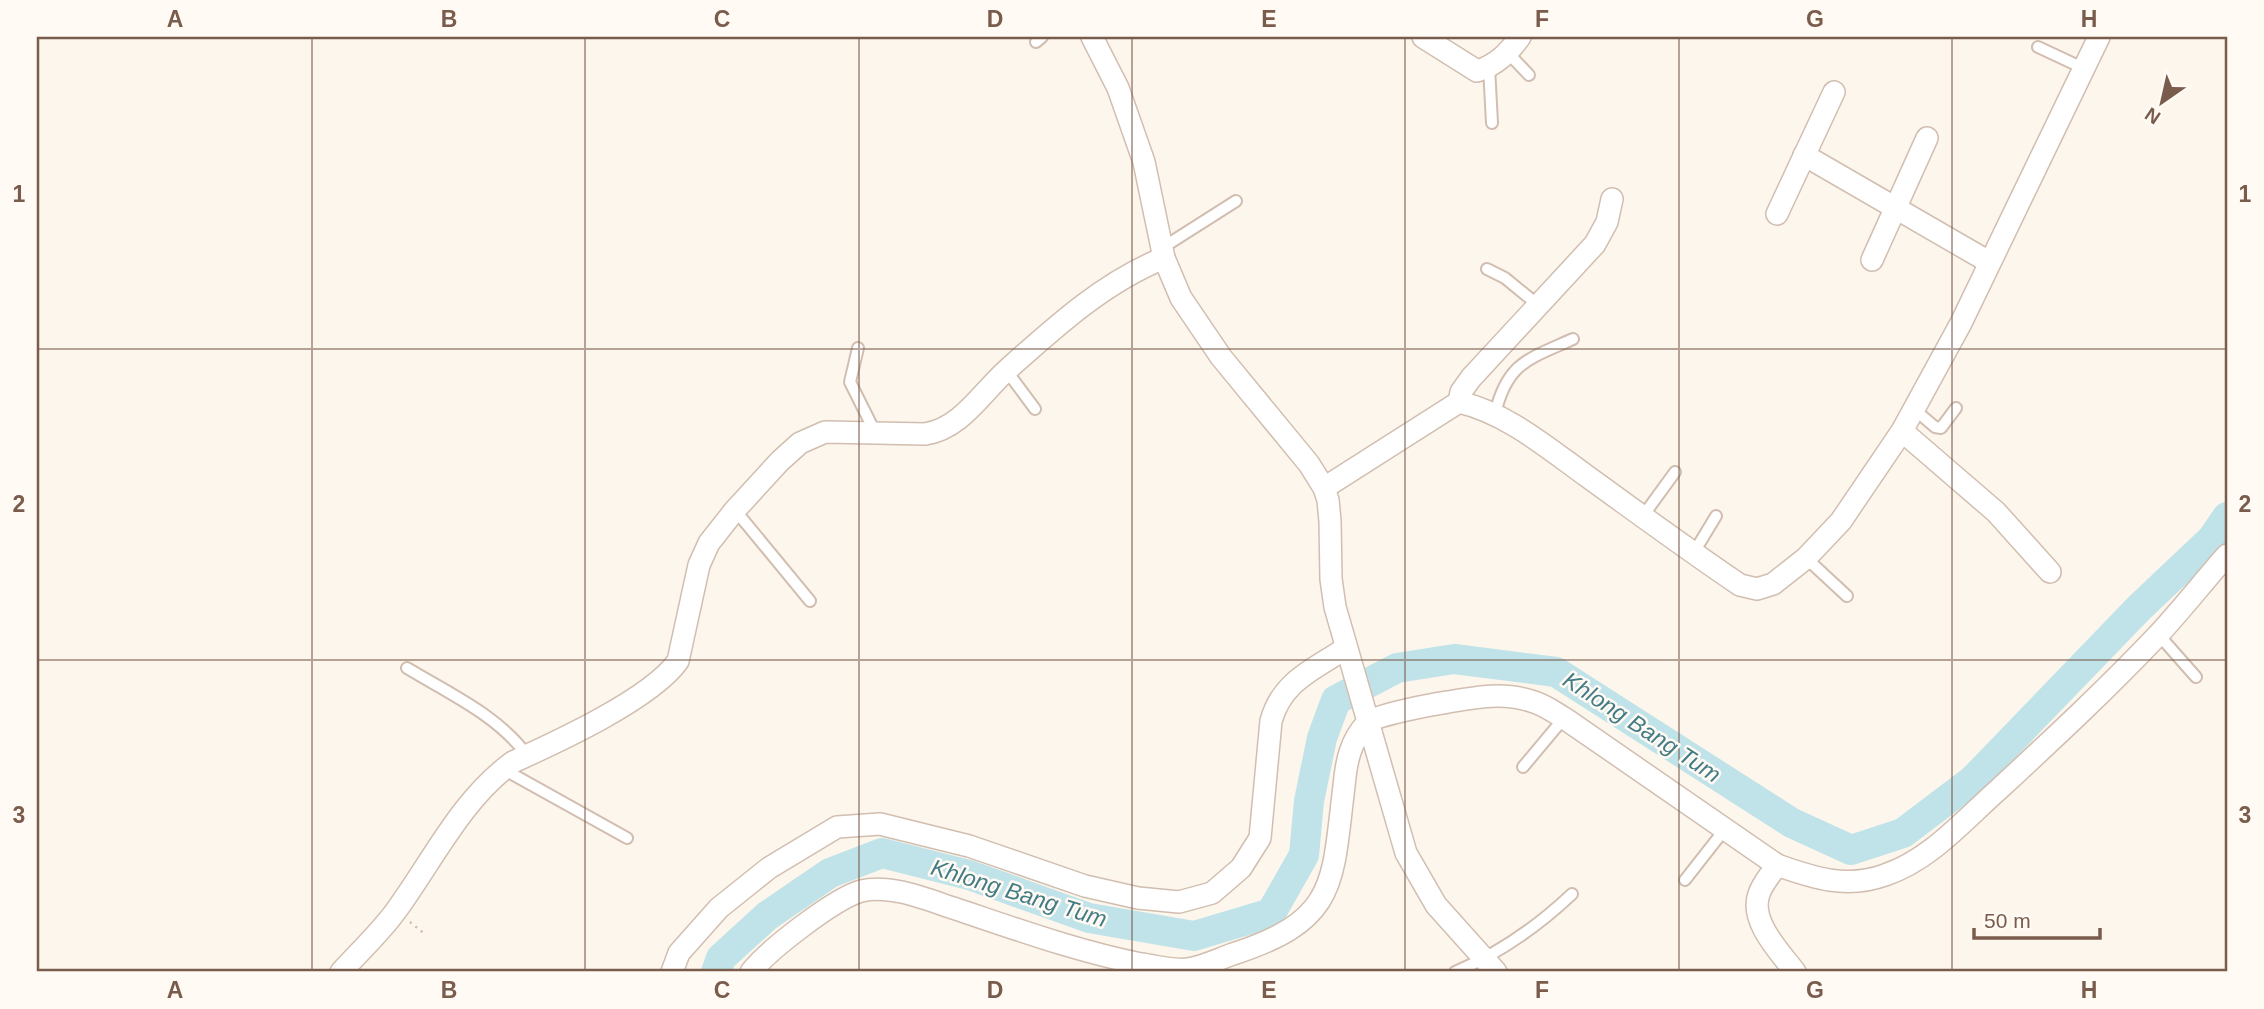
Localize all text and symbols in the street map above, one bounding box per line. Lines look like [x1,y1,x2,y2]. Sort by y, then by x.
text: A [167,6,183,32]
text: B [441,6,457,32]
text: C [714,6,730,32]
text: D [987,6,1003,32]
text: E [1261,6,1277,32]
text: F [1535,6,1549,32]
text: G [1806,6,1824,32]
text: H [2081,6,2097,32]
north arrow [2128,66,2198,136]
text: N [2141,103,2164,128]
text: 1 [13,181,26,207]
text: 1 [2239,181,2252,207]
text: 2 [13,491,25,517]
text: 2 [2239,491,2251,517]
water label: Khlong Bang Tum [1558,666,1726,788]
text: 3 [13,802,25,828]
text: 3 [2239,802,2251,828]
water label: Khlong Bang Tum [928,854,1110,932]
scale bar [1974,897,2100,941]
text: 50 m [1984,909,2031,932]
text: A [167,977,183,1003]
text: B [441,977,457,1003]
text: C [714,977,730,1003]
text: D [987,977,1003,1003]
text: E [1261,977,1277,1003]
text: F [1535,977,1549,1003]
text: G [1806,977,1824,1003]
text: H [2081,977,2097,1003]

